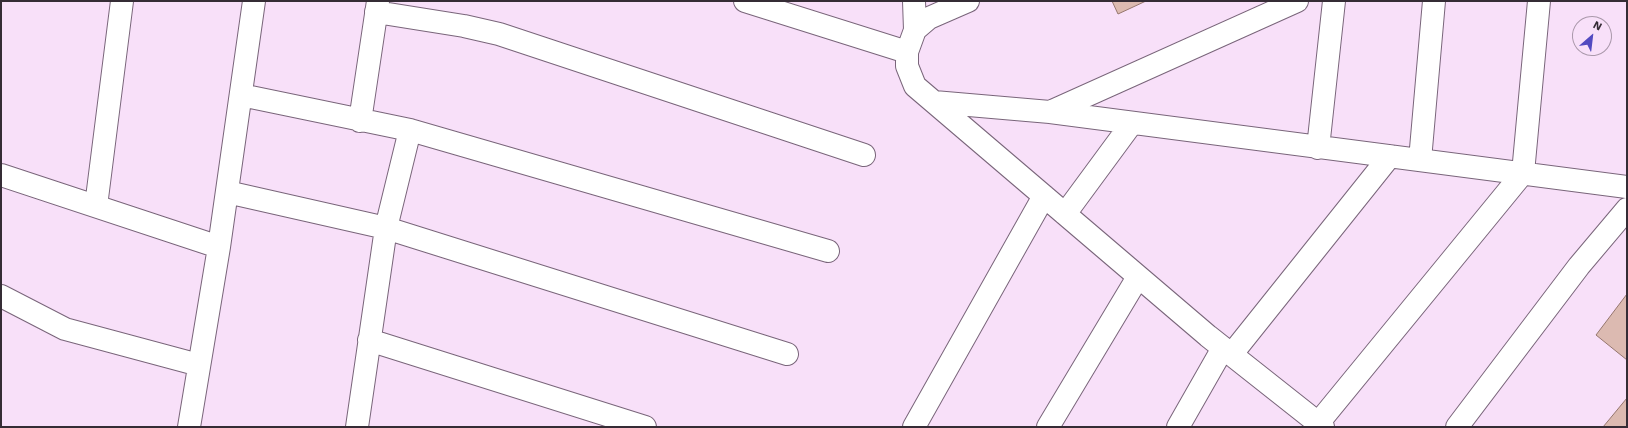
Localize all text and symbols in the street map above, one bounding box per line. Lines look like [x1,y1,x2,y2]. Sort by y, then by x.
north arrow [1572,16,1612,56]
text: N [1591,18,1604,33]

